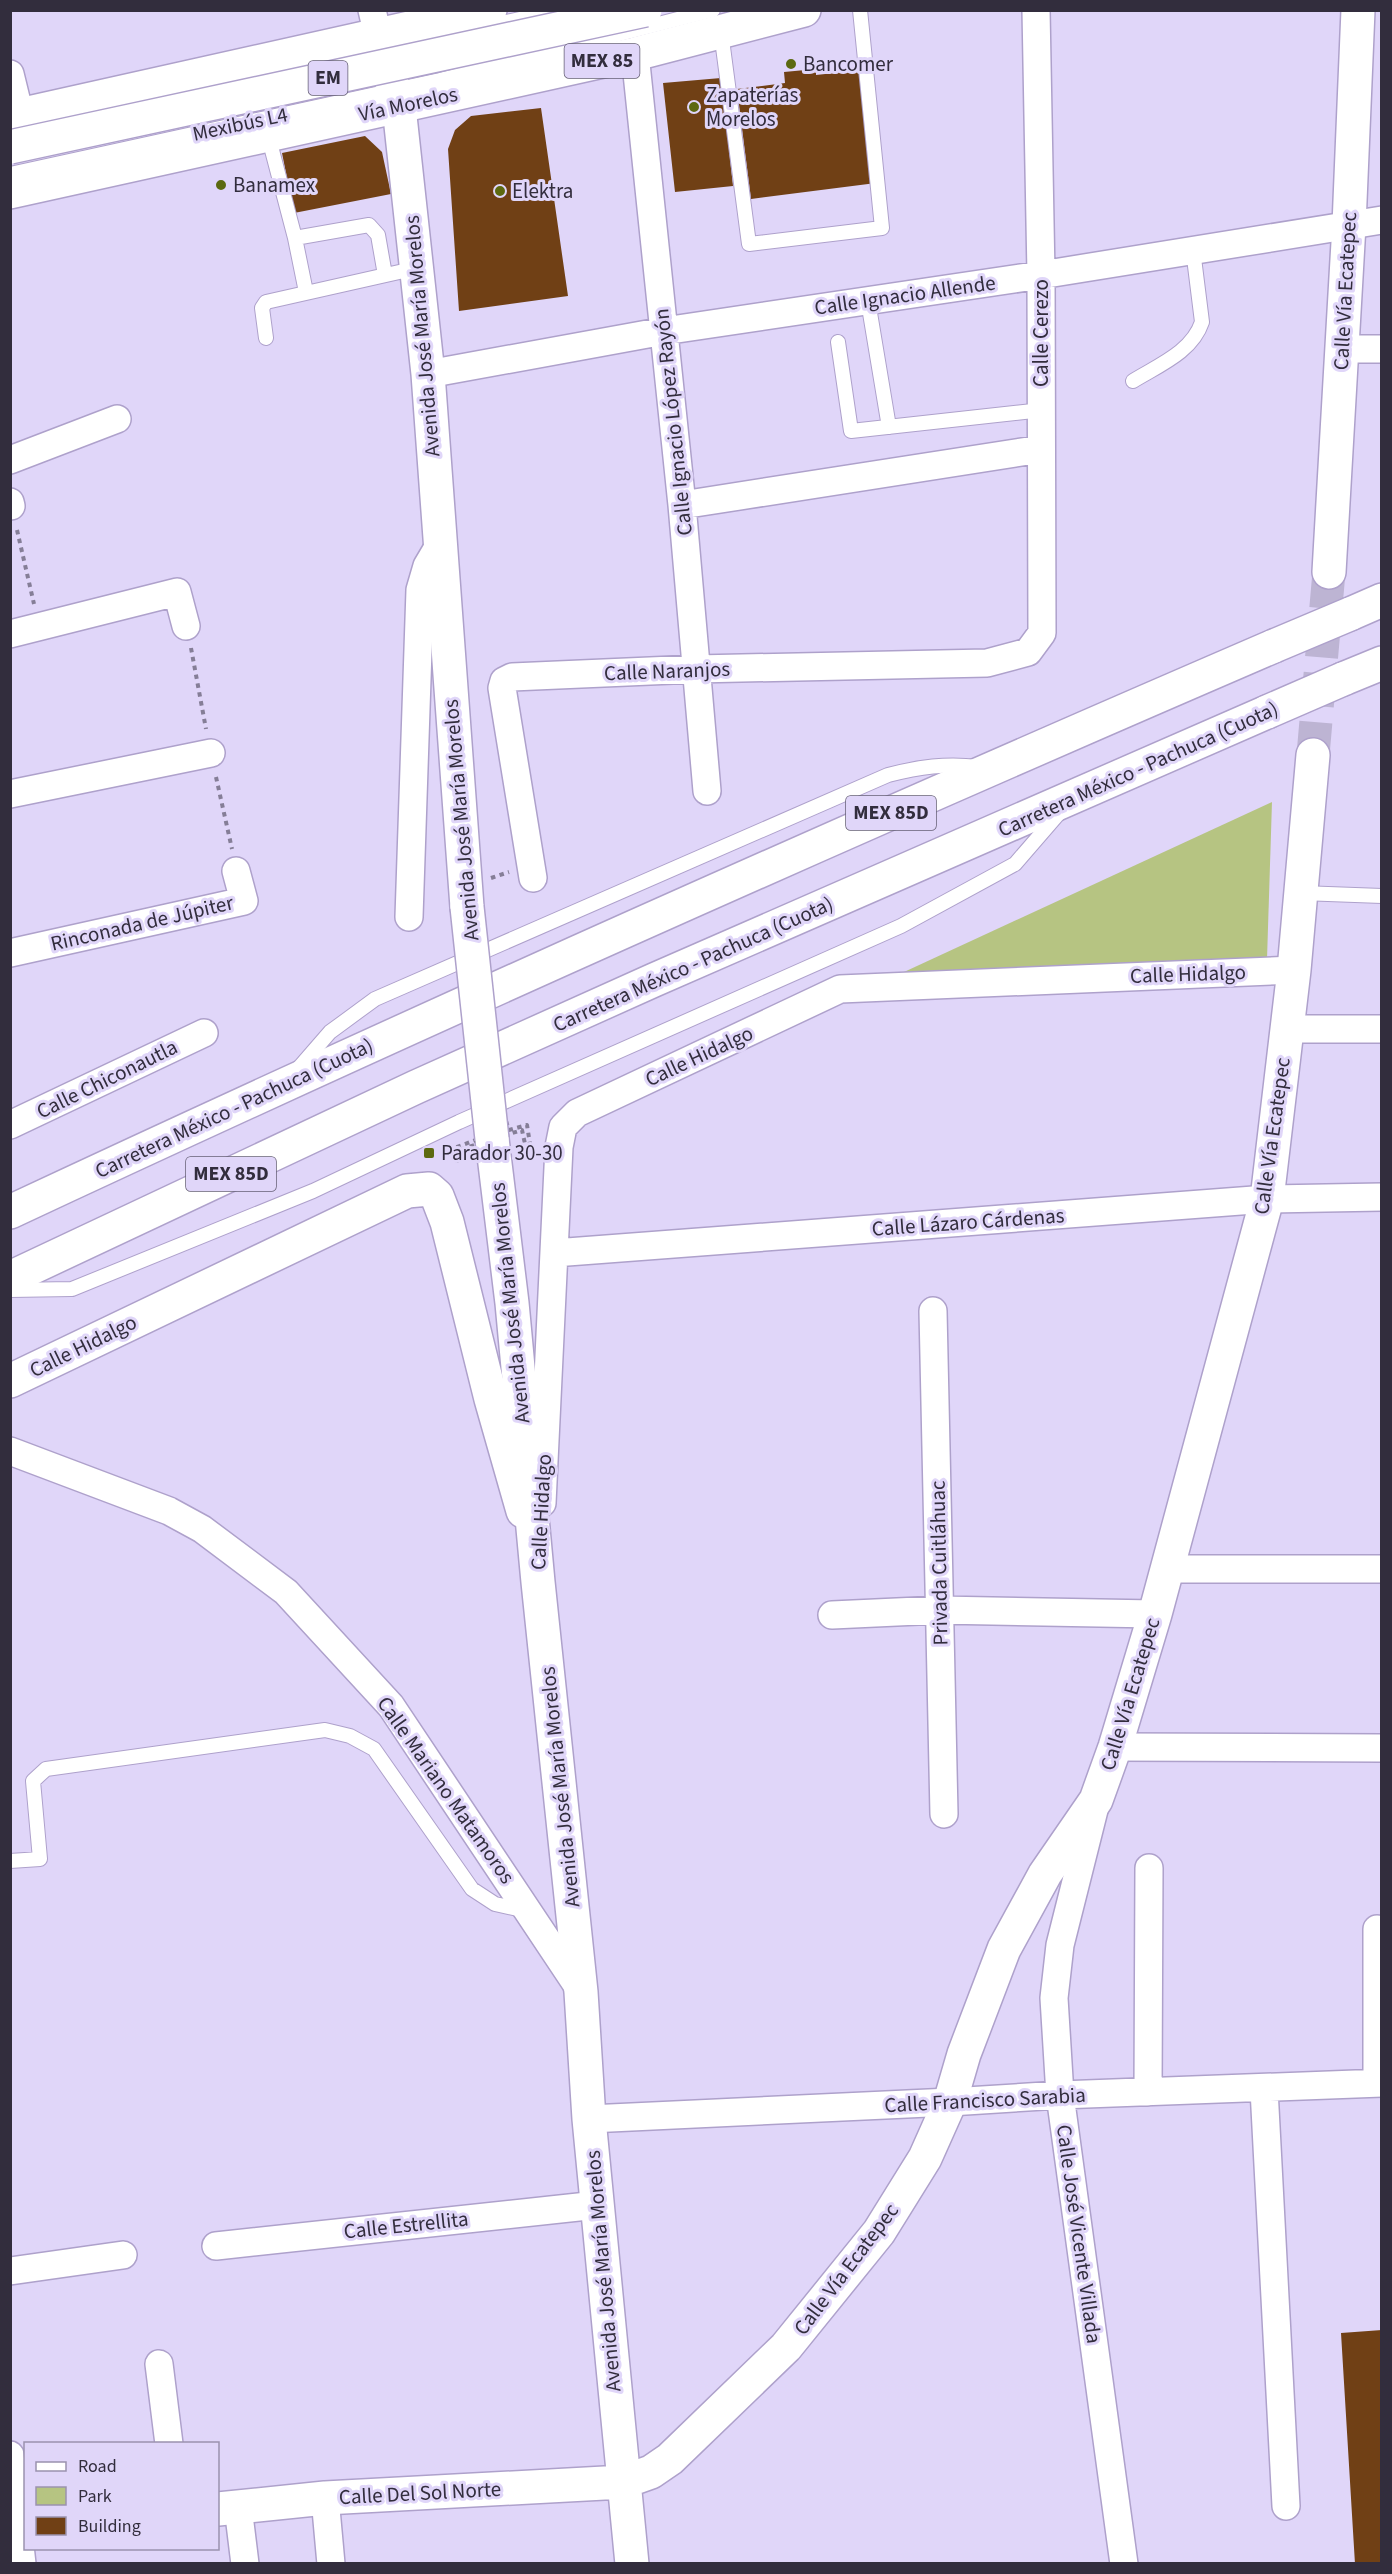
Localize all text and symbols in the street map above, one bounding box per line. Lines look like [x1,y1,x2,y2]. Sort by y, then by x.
road number: MEX 85 [564,44,640,78]
place label: Bancomer [803,49,894,79]
marker: Bancomer [784,57,798,71]
road number: EM [308,61,348,95]
street label: Vía Morelos [356,79,461,129]
place label: Zapaterías Morelos [706,80,798,134]
street label: Mexibús L4 [190,99,290,149]
marker: Zapaterías Morelos [687,100,701,114]
place label: Banamex [233,170,316,200]
place label: Elektra [512,176,573,206]
marker: Banamex [214,178,228,192]
marker: Elektra [493,184,507,198]
street label: Calle Vía Ecatepec [1326,211,1364,371]
street label: Avenida José María Morelos [396,214,447,458]
street label: Calle Ignacio Allende [813,267,997,323]
street label: Calle Cerezo [1026,279,1056,387]
street label: Calle Ignacio López Rayón [646,307,700,537]
street label: Calle Naranjos [603,654,731,688]
street label: Carretera México - Pachuca (Cuota) [993,694,1283,844]
street label: Avenida José María Morelos [435,698,486,942]
road number: MEX 85D [846,796,936,830]
street label: Rinconada de Júpiter [48,887,237,959]
street label: Carretera México - Pachuca (Cuota) [548,889,838,1039]
street label: Calle Hidalgo [1129,957,1247,991]
street label: Calle Hidalgo [640,1018,758,1094]
street label: Carretera México - Pachuca (Cuota) [90,1030,378,1186]
street label: Calle Chiconautla [31,1032,183,1126]
street label: Calle Vía Ecatepec [1246,1055,1298,1216]
place label: Parador 30-30 [441,1138,563,1168]
marker: Parador 30-30 [422,1146,436,1160]
road number: MEX 85D [186,1157,276,1191]
street label: Avenida José María Morelos [482,1181,538,1425]
street label: Calle Lázaro Cárdenas [871,1200,1065,1244]
street label: Calle Hidalgo [24,1307,142,1385]
street label: Calle Hidalgo [523,1453,559,1571]
street label: Privada Cuitláhuac [923,1480,955,1646]
street label: Calle Vía Ecatepec [1093,1614,1168,1774]
street label: Avenida José María Morelos [532,1665,588,1909]
street label: Calle Mariano Matamoros [370,1690,522,1890]
street label: Calle Francisco Sarabia [884,2080,1086,2120]
street label: Calle José Vicente Villada [1049,2123,1109,2345]
street label: Avenida José María Morelos [577,2149,628,2393]
street label: Calle Vía Ecatepec [786,2196,906,2341]
street label: Calle Estrellita [342,2204,470,2246]
legend [24,2442,219,2550]
text: Road [78,2454,117,2479]
street label: Calle Del Sol Norte [338,2474,502,2512]
text: Park [78,2484,112,2509]
text: Building [78,2514,141,2539]

